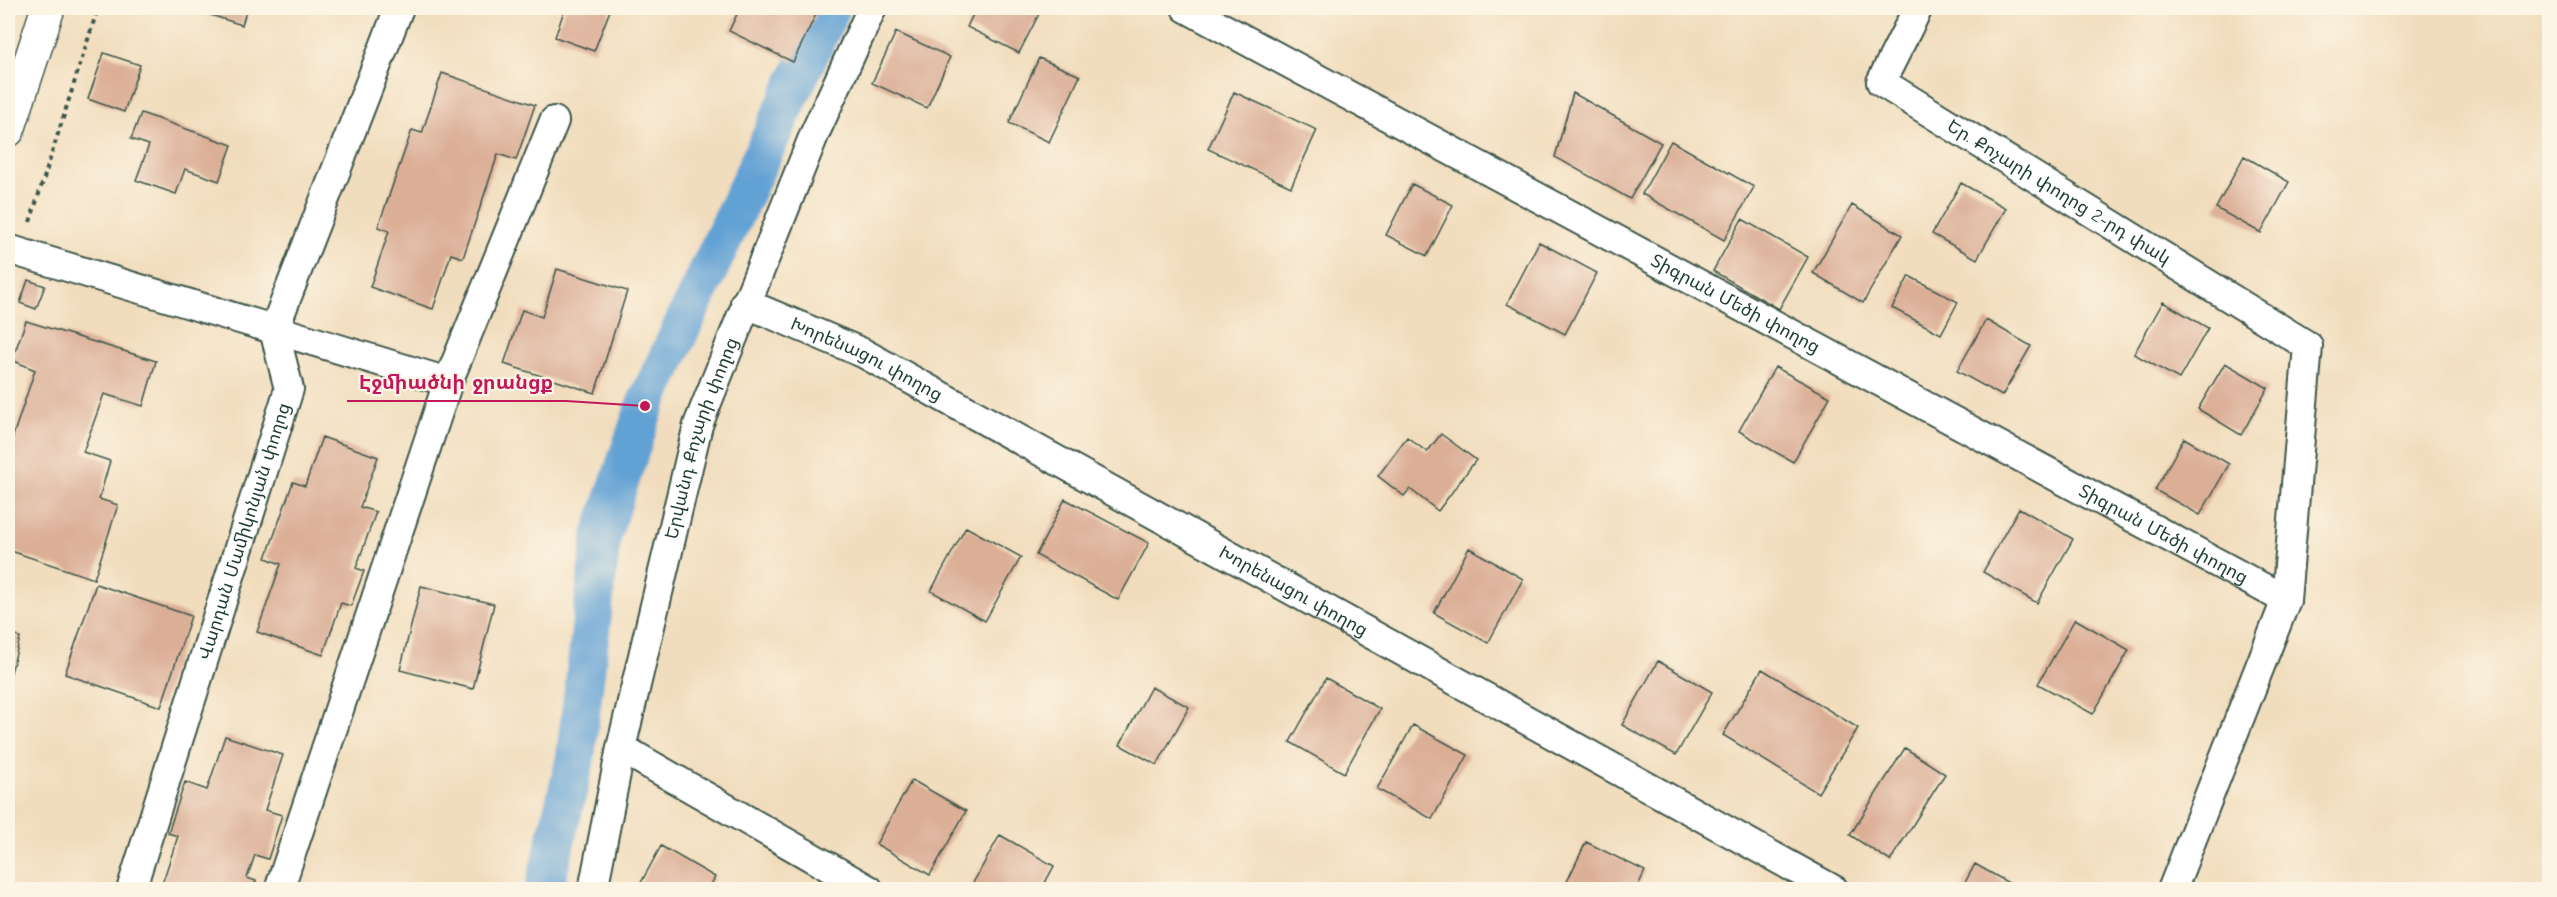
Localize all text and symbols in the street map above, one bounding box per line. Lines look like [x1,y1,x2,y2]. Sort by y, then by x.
street label: Եր. Քոչարի փողոց 2-րդ փակ [1943,115,2175,269]
street label: Տիգրան Մեծի փողոց [1647,250,1824,358]
street label: Խորենացու փողոց [787,313,946,405]
street label: Երվանդ Քոչարի փողոց [661,334,742,541]
callout: Էջմիածնի ջրանցք [347,363,566,401]
text: Էջմիածնի ջրանցք [359,371,553,394]
street label: Վարդան Մամիկոնյան փողոց [194,400,295,663]
street label: Տիգրան Մեծի փողոց [2075,480,2251,588]
street label: Խորենացու փողոց [1215,541,1372,641]

